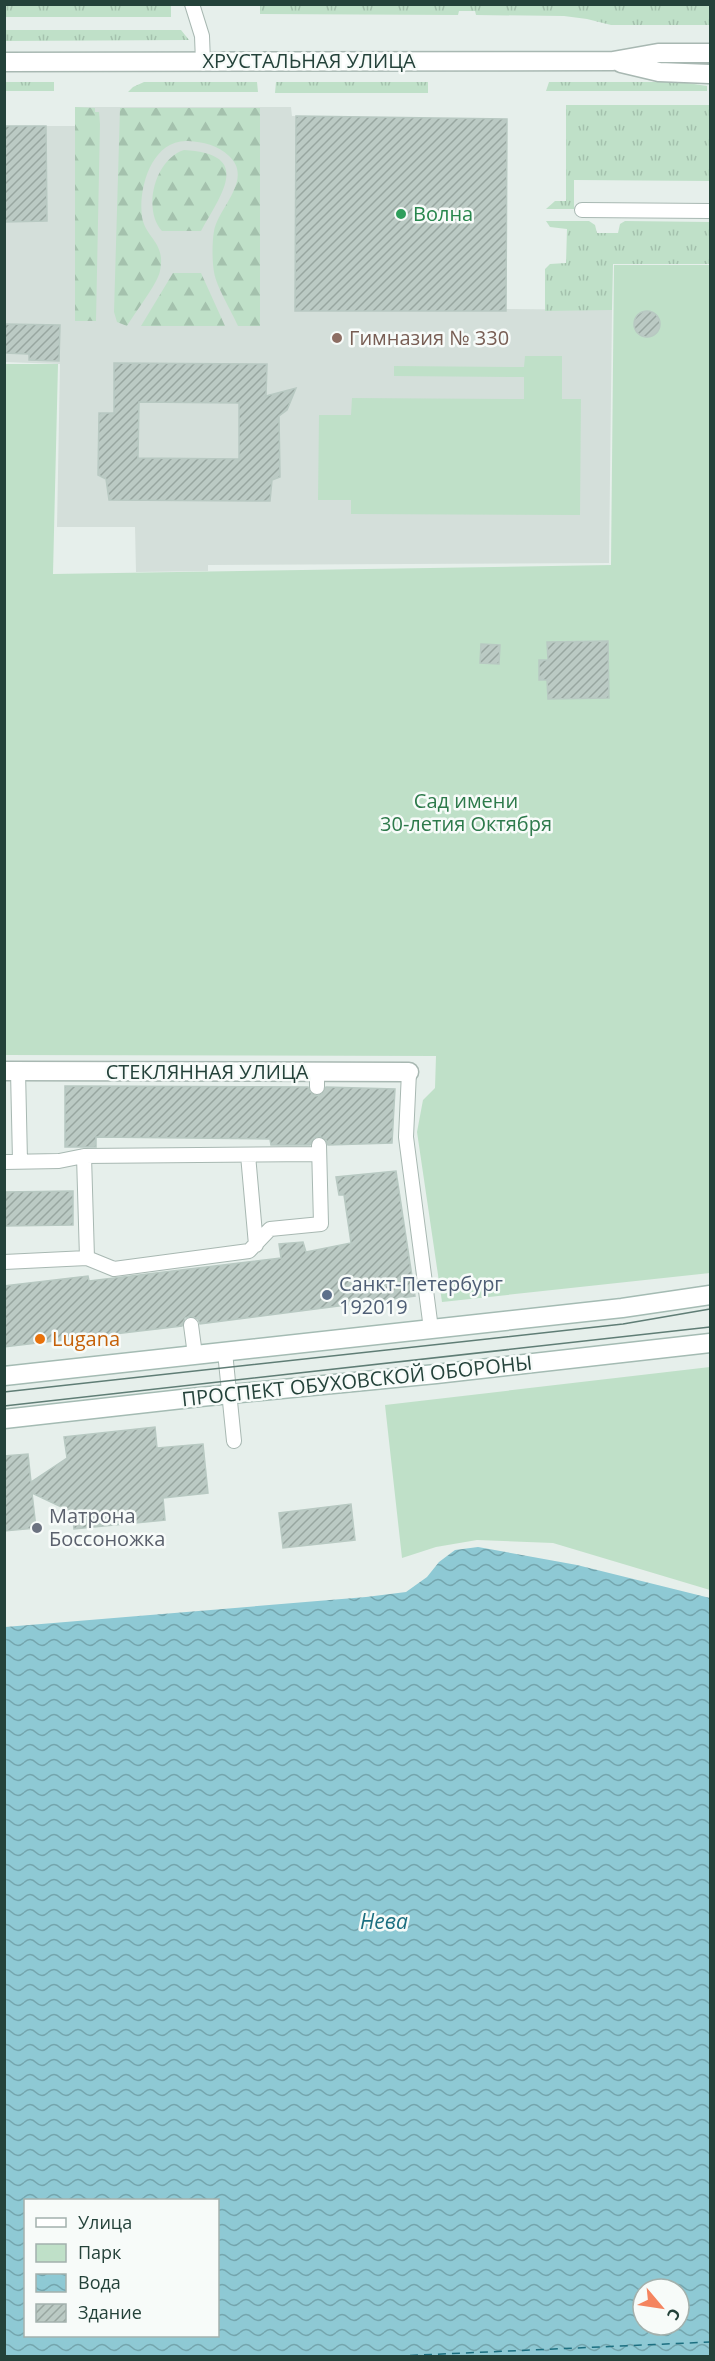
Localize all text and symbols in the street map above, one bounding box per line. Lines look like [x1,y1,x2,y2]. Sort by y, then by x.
street label: ХРУСТАЛЬНАЯ УЛИЦА [202,47,416,74]
place label: Волна [413,200,473,227]
marker: Волна [394,207,408,221]
place label: Гимназия № 330 [349,324,509,351]
marker: Гимназия № 330 [330,331,344,345]
park label: Сад имени 30-летия Октября [380,787,552,837]
street label: СТЕКЛЯННАЯ УЛИЦА [106,1058,309,1085]
place label: Санкт-Петербург 192019 [339,1270,503,1320]
marker: Санкт-Петербург 192019 [320,1288,334,1302]
place label: Lugana [52,1325,120,1352]
marker: Lugana [33,1332,47,1346]
street label: ПРОСПЕКТ ОБУХОВСКОЙ ОБОРОНЫ [180,1349,534,1412]
place label: Матрона Боссоножка [49,1502,165,1552]
marker: Матрона Боссоножка [30,1521,44,1535]
water label: Нева [360,1907,408,1935]
legend [24,2199,219,2337]
text: Улица [78,2210,132,2234]
text: Парк [78,2240,122,2264]
text: Вода [78,2270,121,2294]
north arrow [631,2277,691,2337]
text: Здание [78,2300,142,2324]
text: С [662,2304,686,2324]

